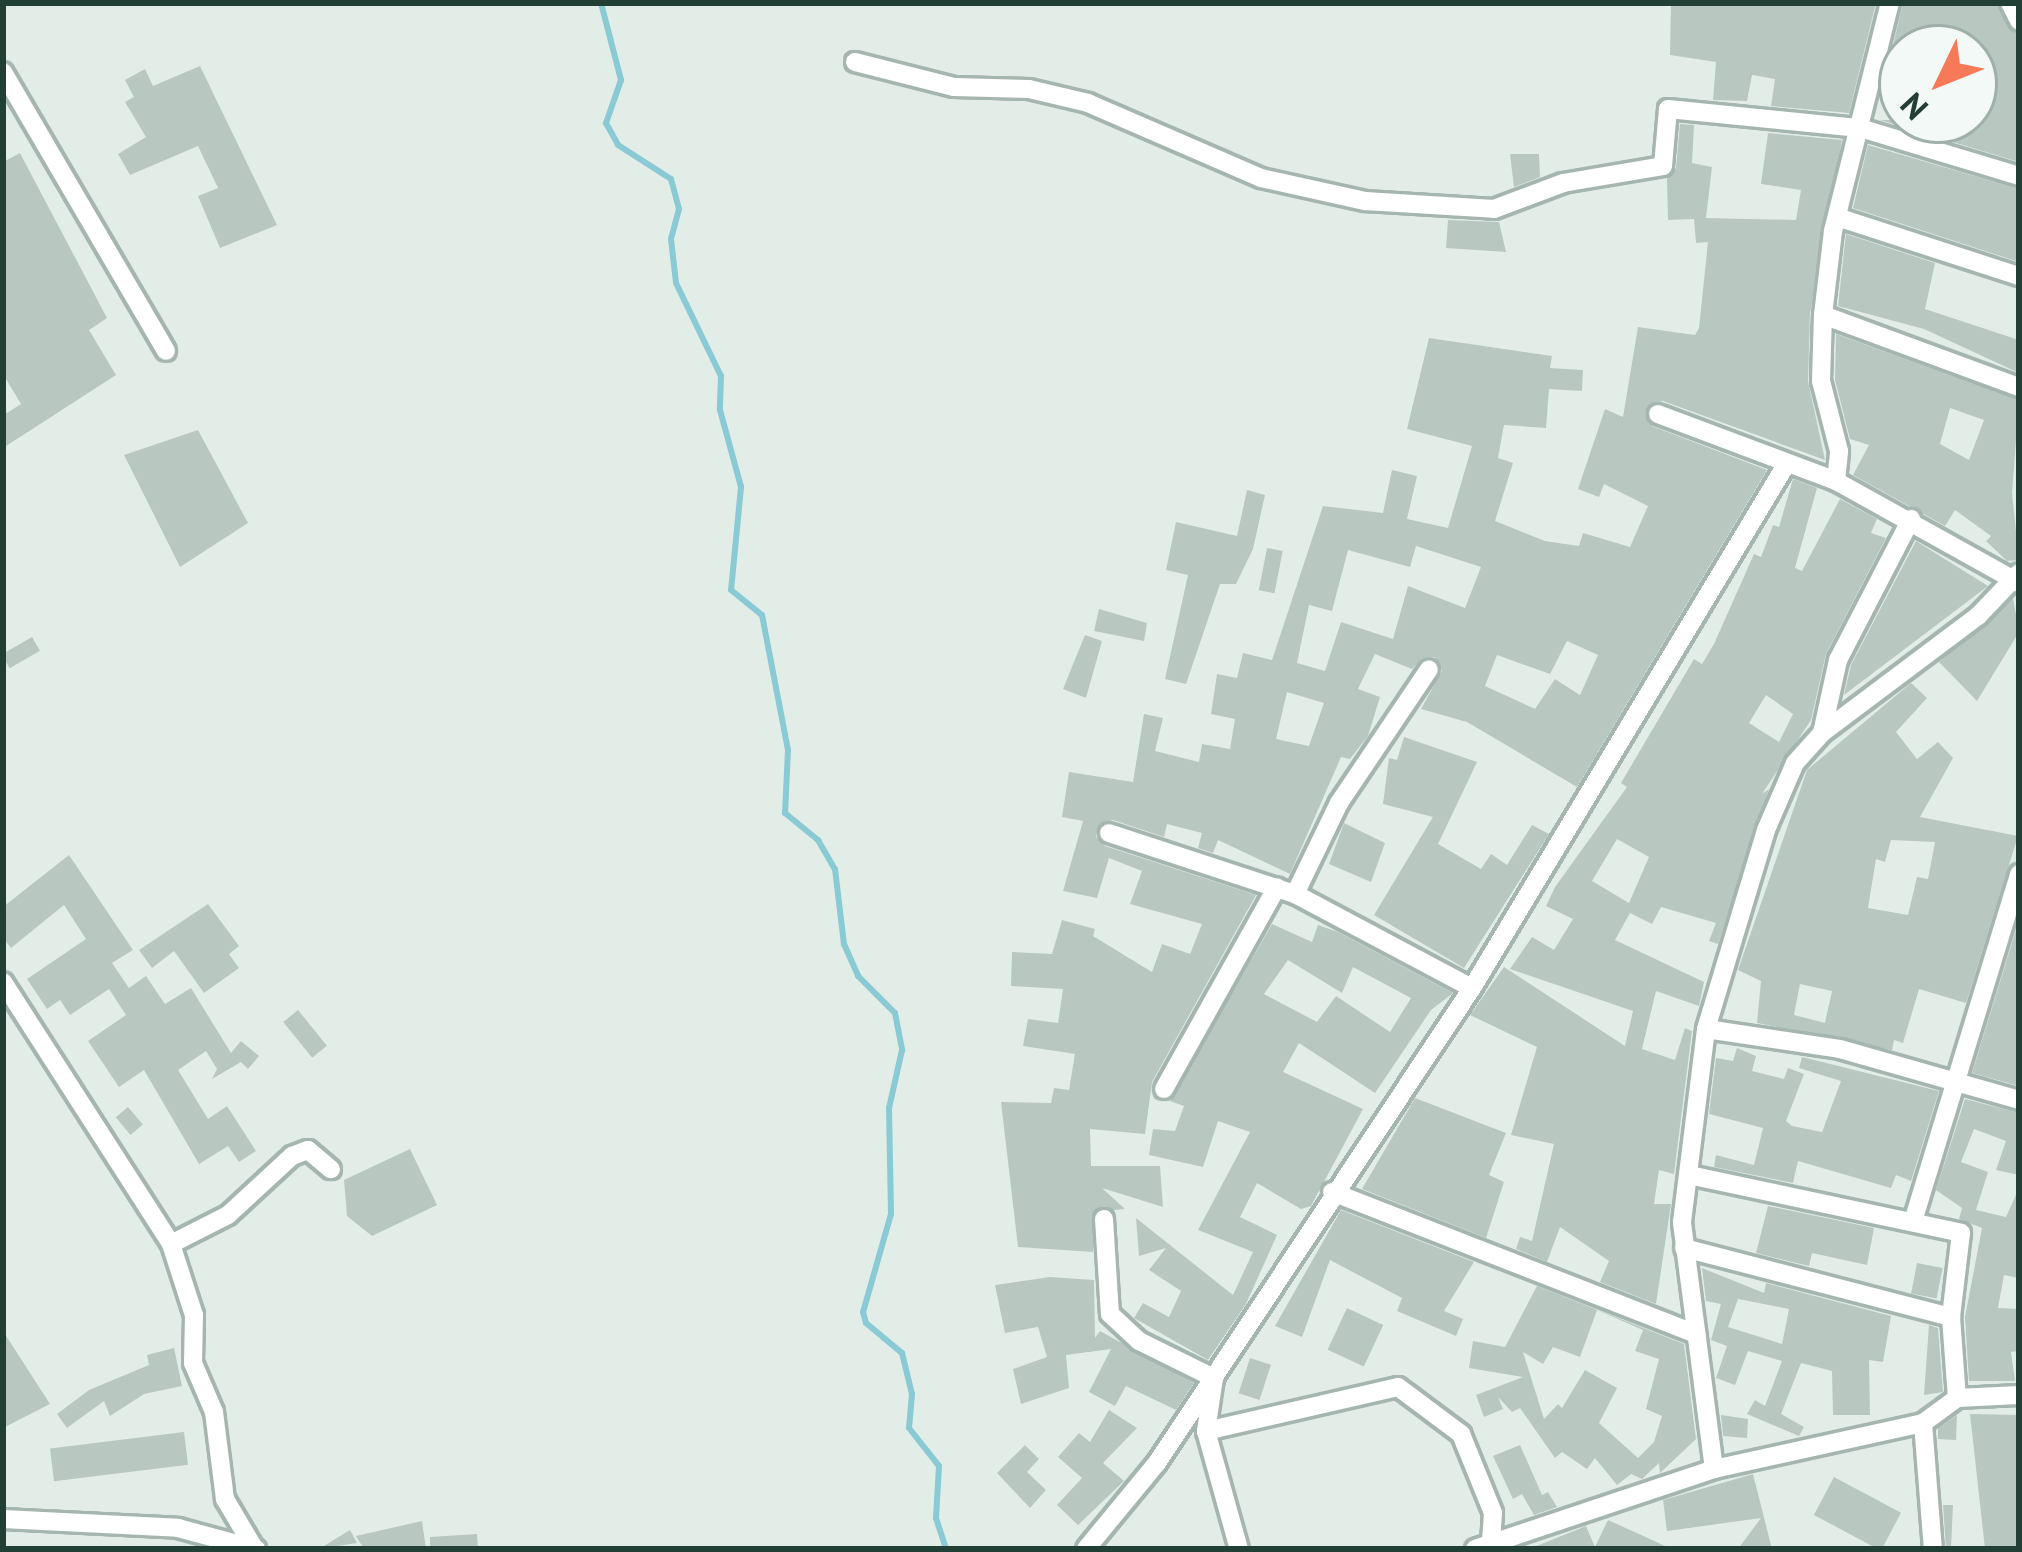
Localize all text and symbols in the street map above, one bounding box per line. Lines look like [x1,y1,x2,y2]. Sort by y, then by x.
north arrow [1878,24,1998,144]
text: N [1890,84,1937,129]

